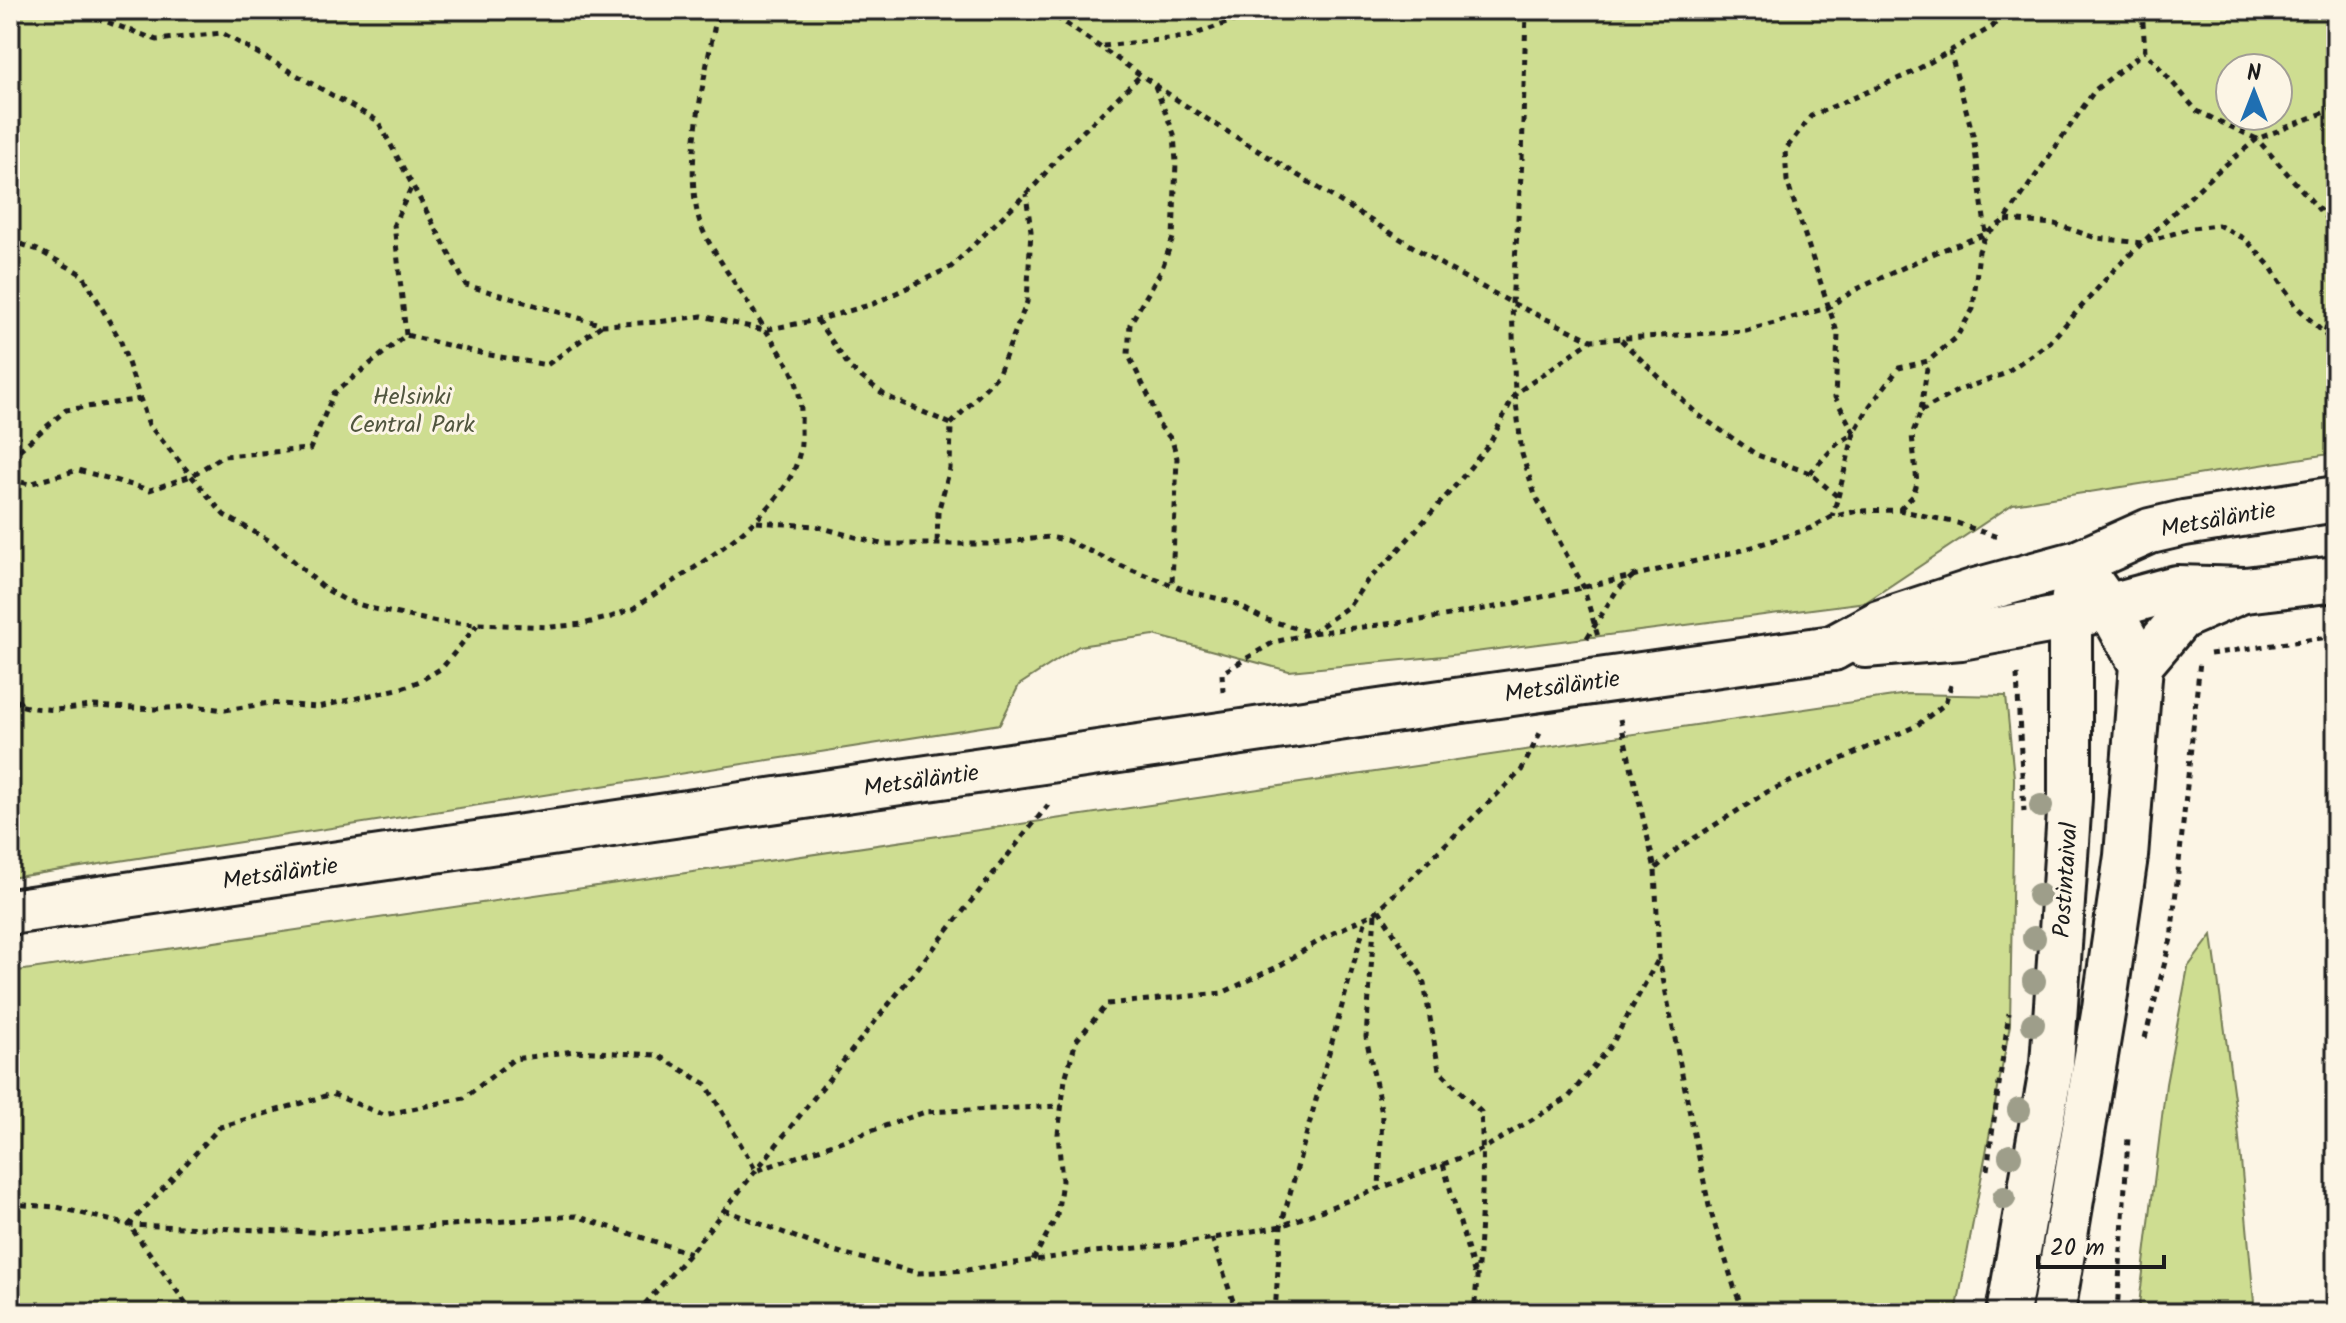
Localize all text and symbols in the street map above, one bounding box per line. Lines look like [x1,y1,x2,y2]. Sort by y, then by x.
north arrow [2214,52,2294,132]
text: N [2247,57,2261,92]
park label: Helsinki Central Park [349,378,475,445]
street label: Metsäläntie [2158,491,2279,550]
street label: Metsäläntie [1502,660,1623,715]
street label: Metsäläntie [861,754,982,809]
street label: Postintaival [2043,821,2090,939]
street label: Metsäläntie [220,847,341,902]
scale bar [2038,1219,2164,1269]
text: 20 m [2050,1229,2105,1268]

